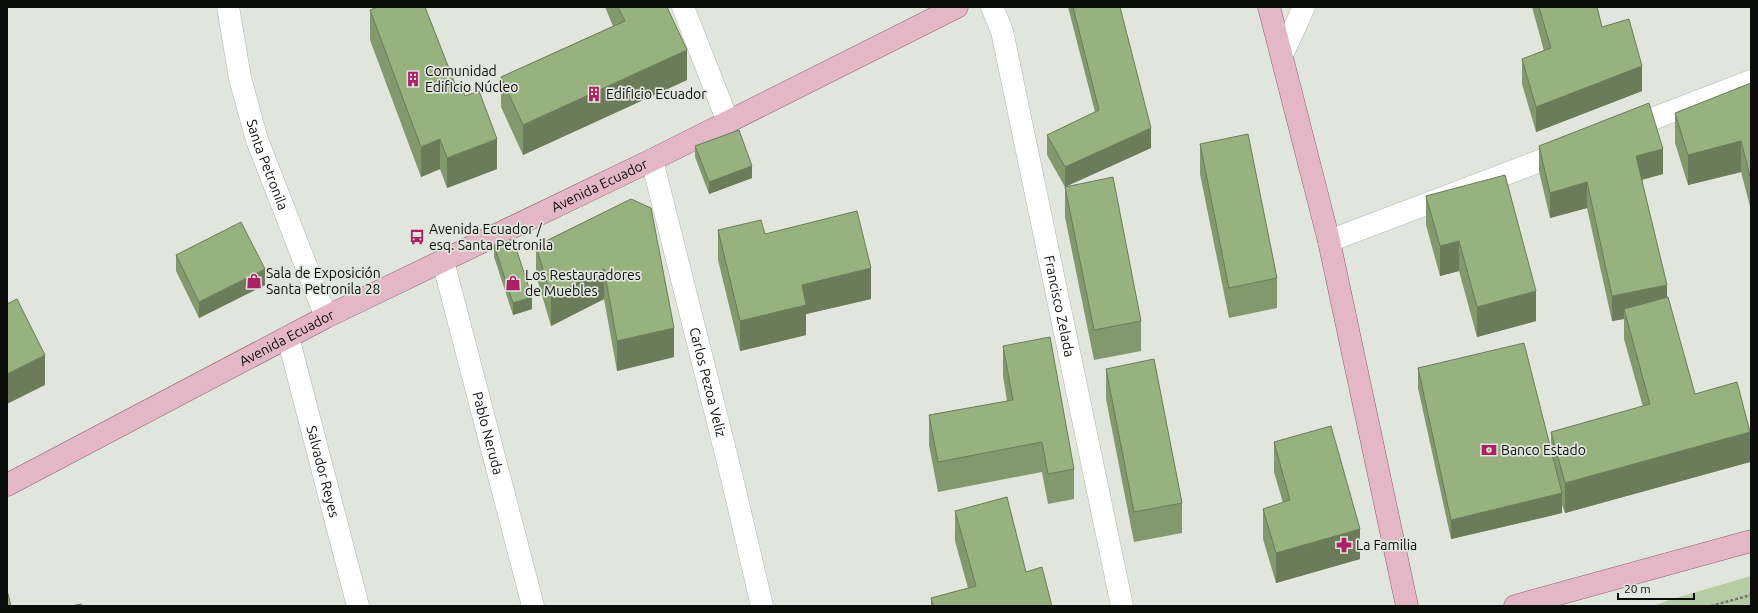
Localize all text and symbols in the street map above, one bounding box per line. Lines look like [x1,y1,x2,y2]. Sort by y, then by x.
place label: Comunidad Edificio Núcleo [425,63,518,95]
building icon: Comunidad Edificio Núcleo [404,70,422,88]
building icon: Edificio Ecuador [585,85,603,103]
place label: Edificio Ecuador [606,86,707,102]
street label: Santa Petronila [244,118,292,212]
street label: Avenida Ecuador [549,155,651,215]
place label: Avenida Ecuador / esq. Santa Petronila [429,221,553,253]
bus stop icon: Avenida Ecuador / esq. Santa Petronila [408,228,426,246]
street label: Francisco Zelada [1041,254,1078,358]
place label: Sala de Exposición Santa Petronila 28 [266,265,381,297]
place label: Los Restauradores de Muebles [525,267,641,299]
shop icon: Sala de Exposición Santa Petronila 28 [245,272,263,290]
shop icon: Los Restauradores de Muebles [504,274,522,292]
street label: Avenida Ecuador [237,306,337,369]
street label: Carlos Pezoa Veliz [686,325,729,439]
street label: Pablo Neruda [469,390,506,476]
street label: Salvador Reyes [303,424,343,519]
bank icon: Banco Estado [1480,441,1498,459]
place label: Banco Estado [1501,442,1586,458]
pharmacy icon: La Familia [1335,536,1353,554]
place label: La Familia [1356,537,1417,553]
scale bar [1618,575,1694,601]
text: 20 m [1624,582,1651,595]

